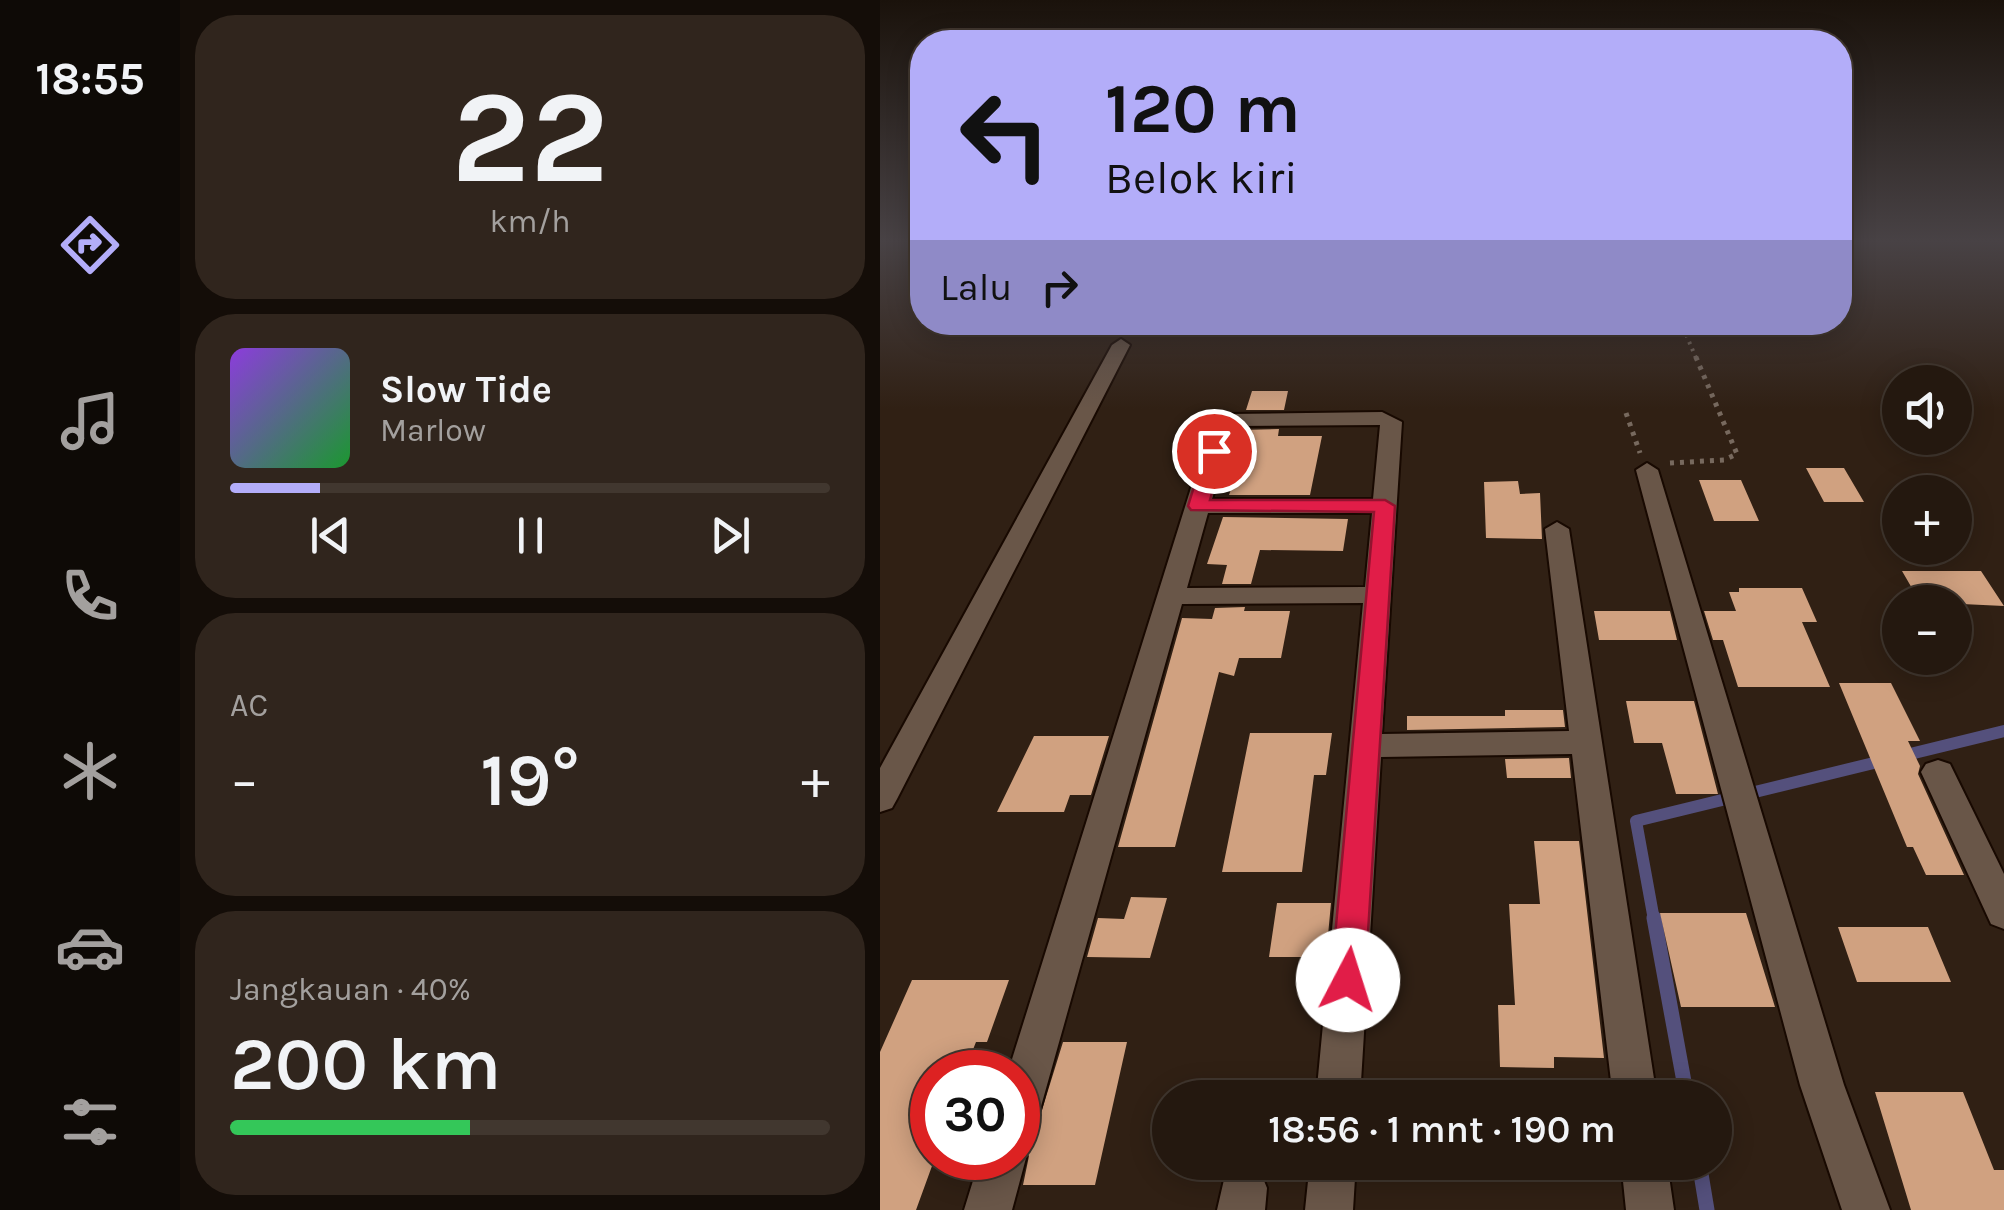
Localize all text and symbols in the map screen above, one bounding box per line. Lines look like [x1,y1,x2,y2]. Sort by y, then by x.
text: 18:55 [35,53,145,105]
text: 22 [451,62,609,214]
text: 120 m [1105,68,1301,150]
icon: left [940,70,1070,200]
text: Belok kiri [1105,152,1298,204]
text: km/h [489,203,571,240]
icon: directions [55,210,125,280]
icon: right [1032,260,1087,315]
text: Lalu [940,265,1012,310]
map controls [1882,365,1972,675]
button: sound [1882,365,1972,455]
text: Slow Tide [380,367,552,412]
icon: music [55,386,125,456]
pin [1172,409,1257,494]
text: Marlow [380,412,486,449]
icon: arrive [1187,424,1242,479]
button: + [1882,475,1972,565]
icon: previous [303,508,358,563]
icon: pause [503,508,558,563]
icon: next [703,508,758,563]
icon: phone [55,561,125,631]
button: − [1882,585,1972,675]
text: AC [230,687,268,724]
icon: climate [55,736,125,806]
text: 19° [480,736,580,824]
text: − [230,748,259,812]
text: + [801,748,830,812]
icon: car [55,912,125,982]
position arrow [1296,928,1400,1032]
text: Jangkauan · 40% [230,971,471,1008]
text: 200 km [230,1020,502,1108]
speed limit sign: 30 [910,1050,1040,1180]
icon: filters [55,1087,125,1157]
text: 18:56 · 1 mnt · 190 m [1268,1107,1616,1152]

